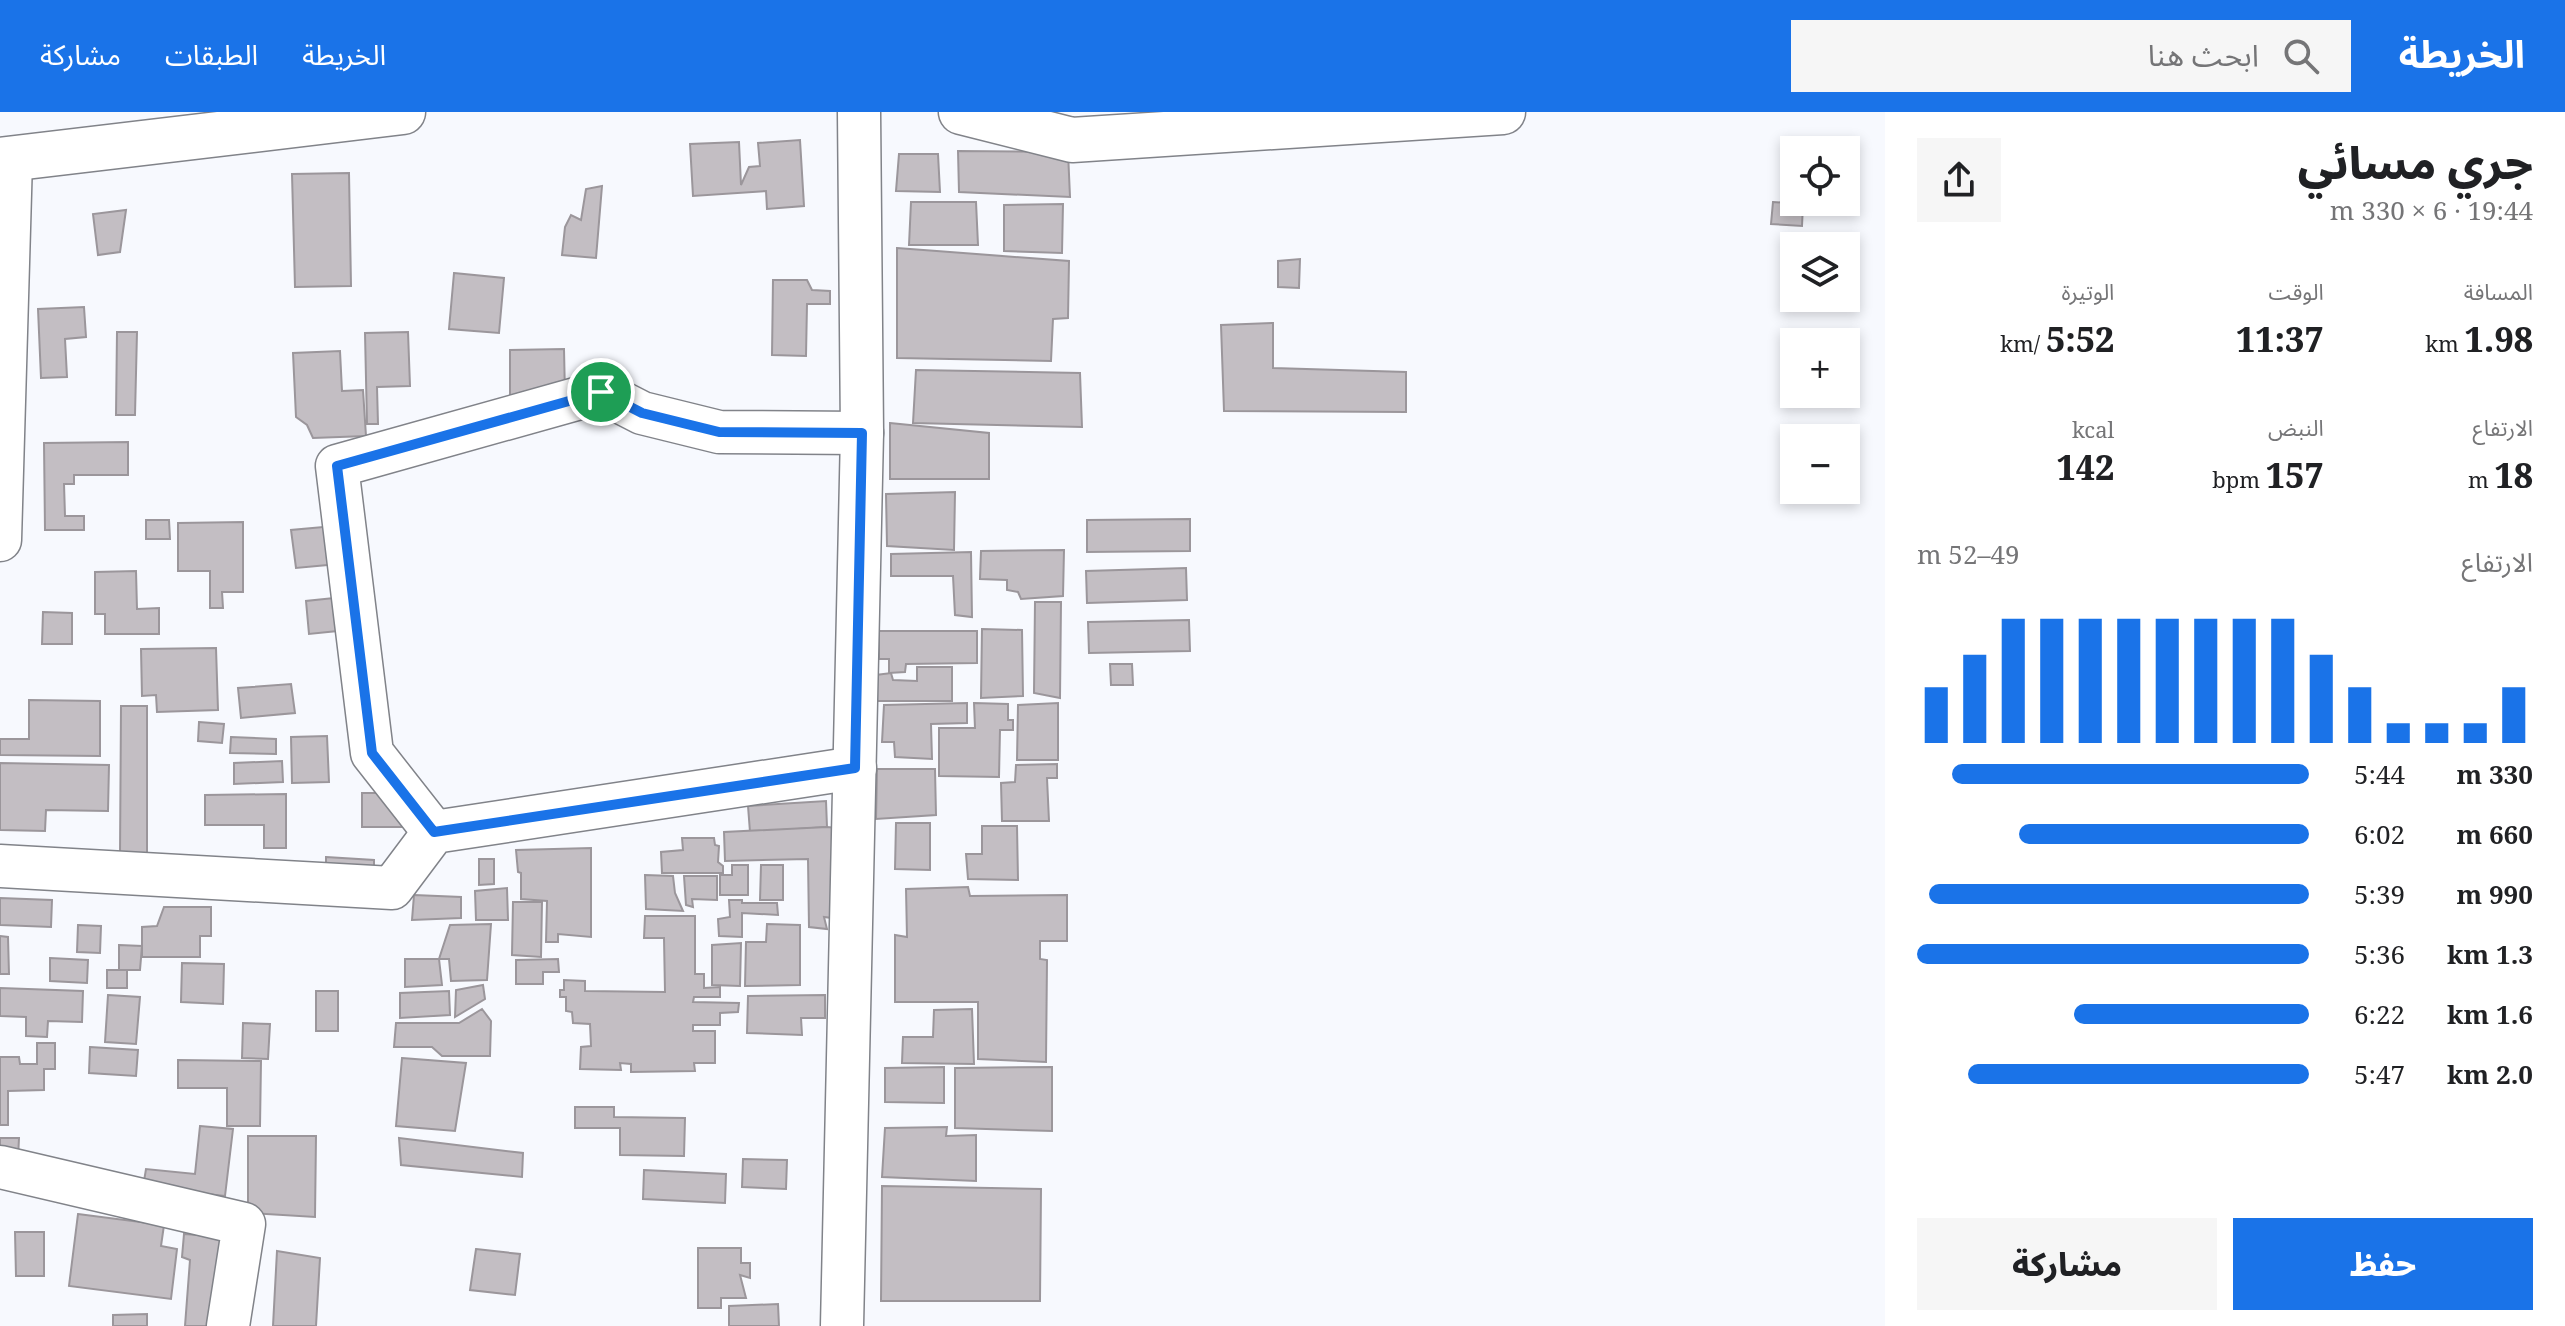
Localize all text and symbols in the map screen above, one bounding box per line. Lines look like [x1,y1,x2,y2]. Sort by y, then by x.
search box [1791,20,2351,92]
text: الخريطة [2399,27,2525,79]
text: ابحث هنا [2148,34,2259,75]
icon: search [2279,34,2323,78]
text: مشاركة [40,35,121,73]
text: الطبقات [165,35,258,73]
text: الخريطة [302,35,386,73]
text: جري مسائي [2298,132,2533,192]
map controls [1780,136,1860,504]
button: locate [1780,136,1860,216]
button: share [1917,138,2001,222]
text: 19:44 · 6 × 330 m [2330,192,2533,228]
button: layers [1780,232,1860,312]
text: الوتيرة [2061,276,2114,306]
text: الوقت [2268,276,2324,306]
text: المسافة [2464,276,2533,306]
text: 5:52 [2046,316,2114,362]
text: 11:37 [2236,316,2324,362]
text: 1.98 [2465,316,2533,362]
button: + [1780,328,1860,408]
text: /km [2000,328,2046,358]
text: km [2425,328,2465,358]
pin [567,358,635,426]
icon: arrive [579,370,623,414]
text: النبض [2268,412,2324,442]
text: الارتفاع [2473,412,2533,442]
text: kcal [2072,414,2114,444]
button: − [1780,424,1860,504]
text: 142 [2057,444,2114,490]
text: 157 [2266,452,2324,498]
text: 18 [2494,452,2533,498]
text: bpm [2212,464,2266,494]
text: m [2468,464,2494,494]
text: 49–52 m [1917,536,2020,572]
text: الارتفاع [2462,544,2533,580]
text: 5:44 [2354,756,2405,792]
text: 330 m [2457,756,2533,792]
text: 6:02 [2354,816,2405,852]
text: 660 m [2457,816,2533,852]
text: 5:39 [2354,876,2405,912]
text: 990 m [2457,876,2533,912]
text: 5:36 [2354,936,2405,972]
text: 1.3 km [2447,936,2533,972]
text: 6:22 [2354,996,2405,1032]
text: 1.6 km [2447,996,2533,1032]
text: 5:47 [2354,1056,2405,1092]
text: 2.0 km [2447,1056,2533,1092]
button: مشاركة [1917,1218,2217,1310]
button: حفظ [2233,1218,2533,1310]

